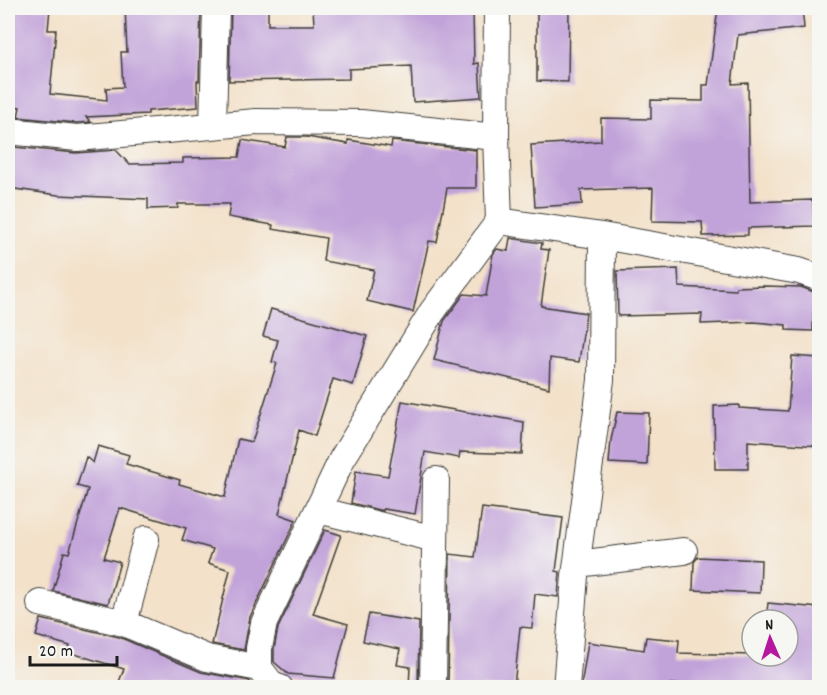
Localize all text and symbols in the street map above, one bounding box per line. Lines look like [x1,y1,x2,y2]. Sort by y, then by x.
north arrow [740,608,800,668]
text: N [765,614,774,637]
scale bar [30,629,117,667]
text: 20 m [39,640,73,665]

